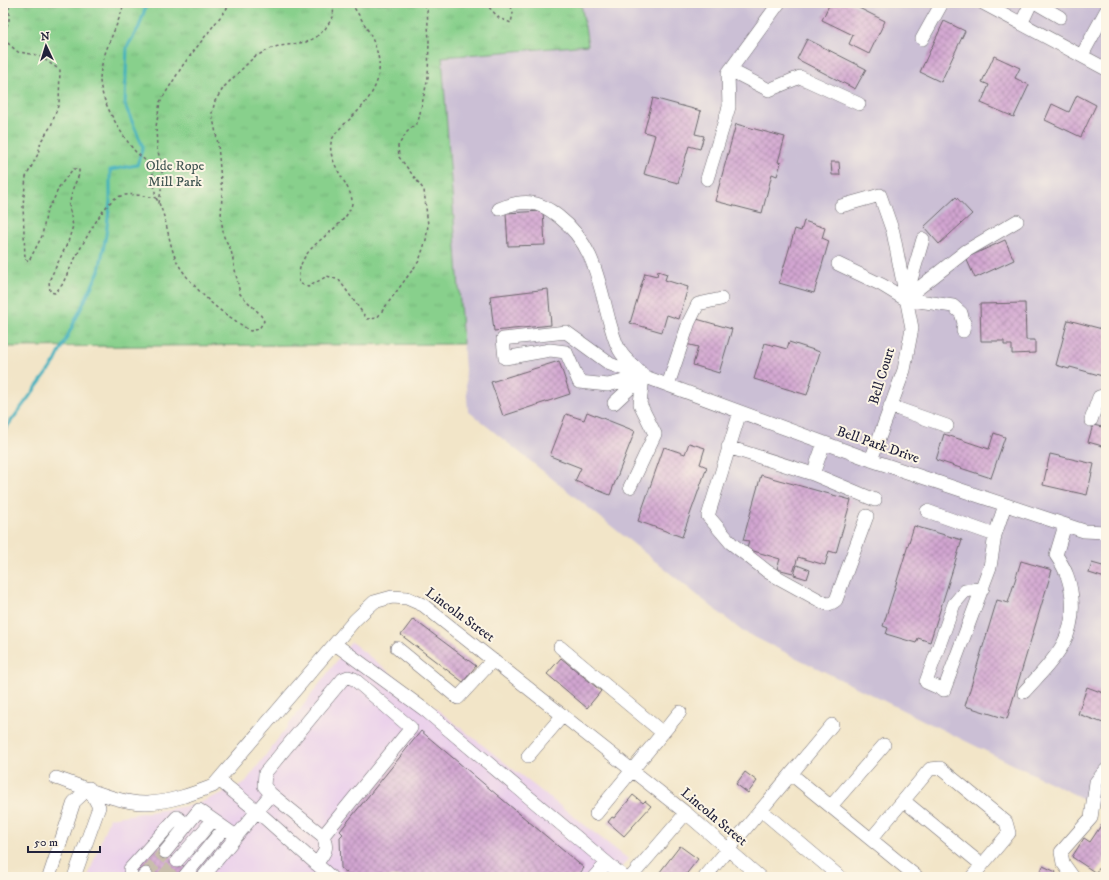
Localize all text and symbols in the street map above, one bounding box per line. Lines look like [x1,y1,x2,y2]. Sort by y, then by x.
north arrow [26,26,66,66]
text: N [40,30,50,44]
park label: Olde Rope Mill Park [146,157,205,191]
street label: Bell Court [865,345,899,407]
street label: Bell Park Drive [834,422,922,468]
street label: Lincoln Street [422,584,499,646]
street label: Lincoln Street [677,784,751,850]
scale bar [28,828,100,854]
text: 50 m [34,835,58,850]

